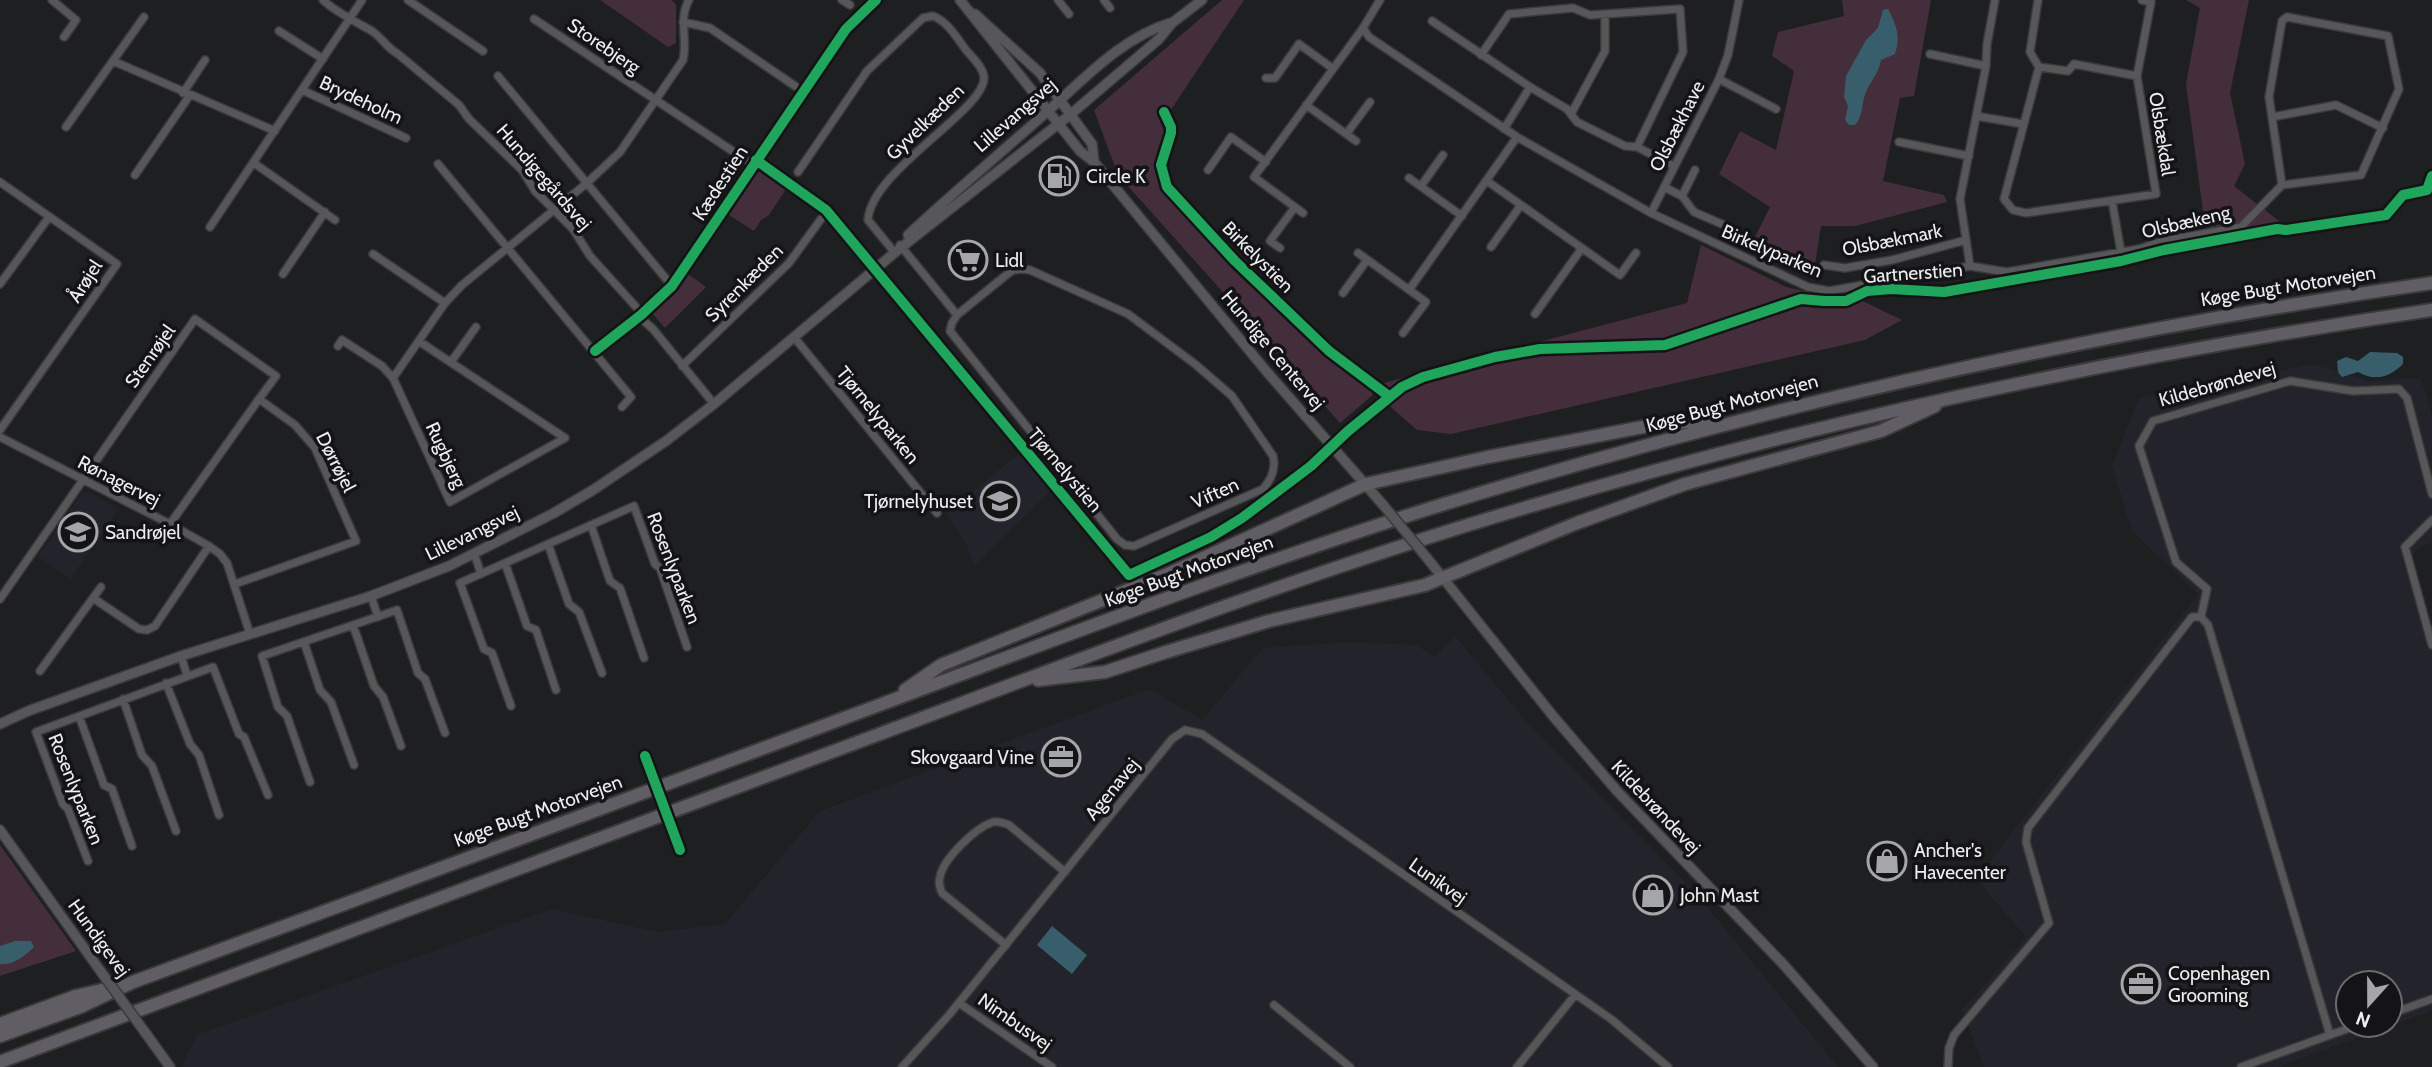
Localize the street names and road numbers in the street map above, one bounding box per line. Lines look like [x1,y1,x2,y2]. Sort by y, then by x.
street label: Storebjerg [563,13,645,79]
street label: Brydeholm [316,71,406,129]
street label: Lillevangsvej [969,73,1061,157]
street label: Olsbækhave [1644,77,1710,175]
street label: Gyvelkæden [881,79,969,165]
street label: Olsbækdal [2144,90,2180,178]
street label: Hundigegårdsvej [492,119,596,235]
street label: Kædestien [687,141,753,225]
street label: Olsbækeng [2139,201,2233,243]
street label: Birkelystien [1217,216,1299,298]
street label: Birkelyparken [1718,219,1826,283]
street label: Olsbækmark [1840,219,1944,261]
street label: Syrenkæden [700,239,788,327]
street label: Årøjel [62,254,107,307]
street label: Gartnerstien [1863,258,1963,288]
street label: Køge Bugt Motorvejen [2199,261,2377,311]
street label: Hundige Centervej [1216,286,1330,414]
street label: Stenrøjel [120,320,180,392]
street label: Kildebrøndevej [2156,356,2278,412]
street label: Tjørnelyparken [832,362,924,468]
street label: Køge Bugt Motorvejen [1644,369,1820,437]
street label: Rugbjerg [421,418,472,492]
street label: Tjørnelystien [1023,423,1107,517]
street label: Dørrøjel [311,428,361,496]
street label: Rønagervej [74,450,164,512]
street label: Viften [1188,472,1242,514]
street label: Lillevangsvej [421,500,523,566]
street label: Rosenlyparken [642,509,706,627]
street label: Køge Bugt Motorvejen [1102,530,1276,612]
street label: Rosenlyparken [43,730,109,848]
street label: Agenavej [1080,753,1144,825]
street label: Kildebrøndevej [1607,755,1705,859]
street label: Køge Bugt Motorvejen [451,770,625,852]
street label: Lunikvej [1405,853,1471,909]
street label: Hundigevej [63,895,135,981]
street label: Nimbusvej [974,988,1056,1056]

